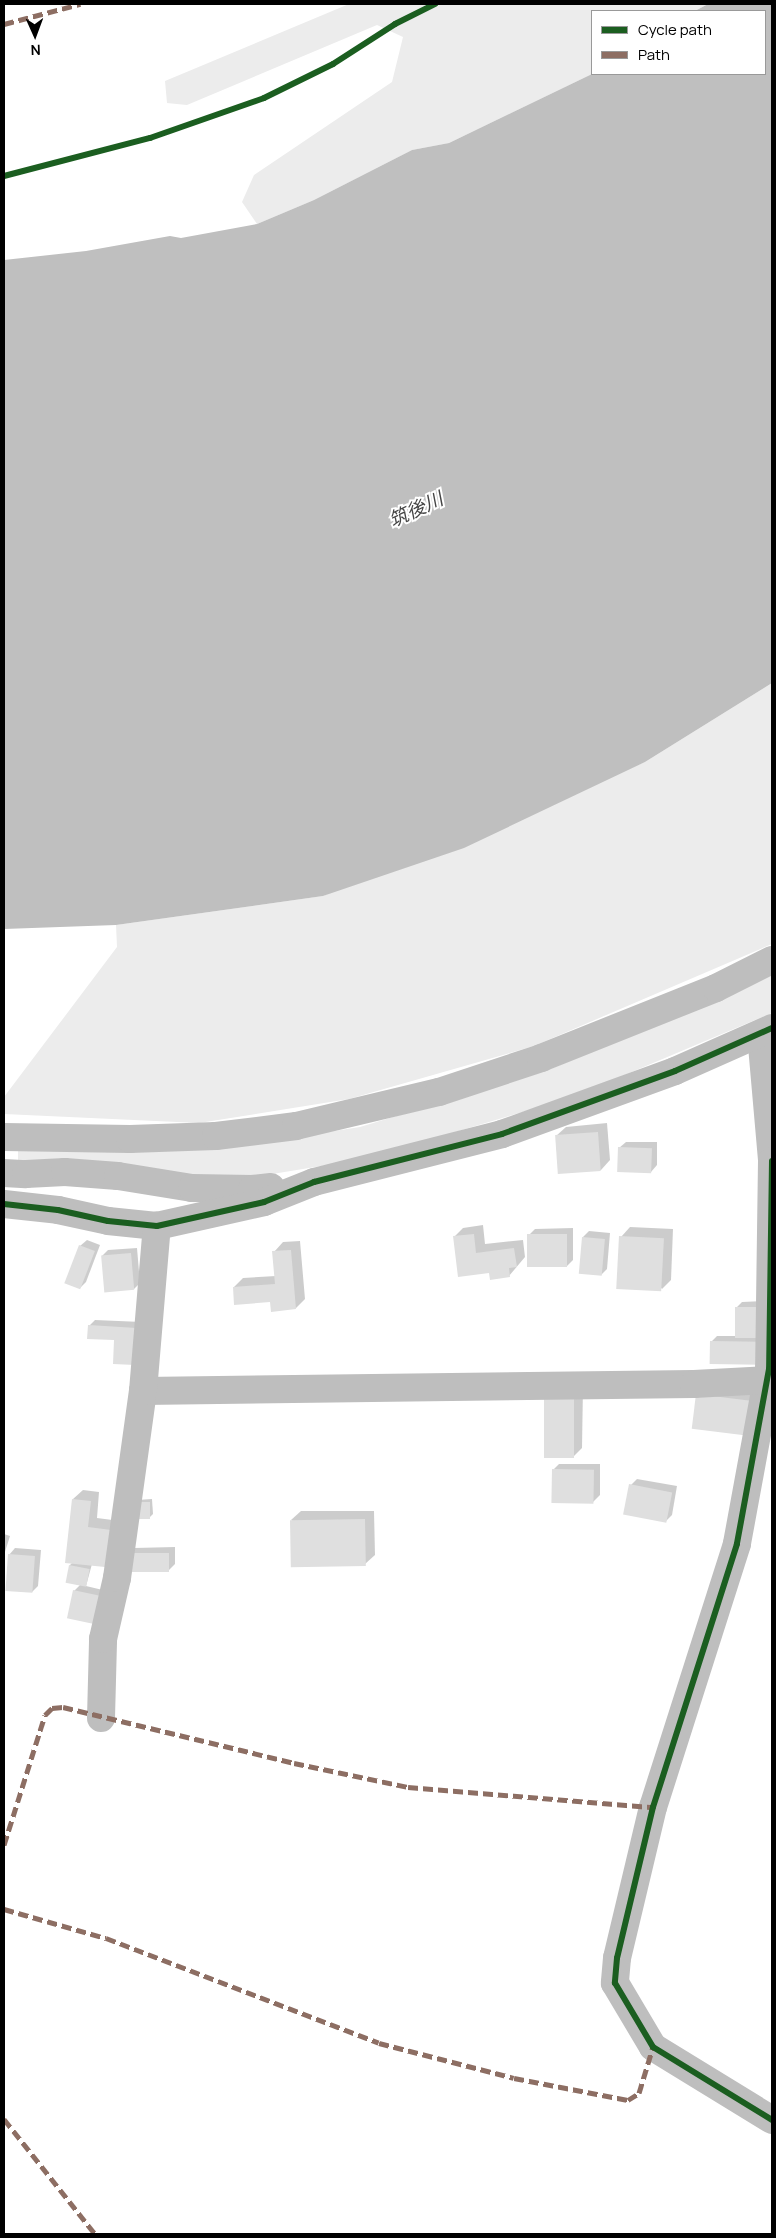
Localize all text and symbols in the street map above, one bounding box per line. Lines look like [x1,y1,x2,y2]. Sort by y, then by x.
north arrow [10,10,60,60]
legend [591,10,766,75]
text: Cycle path [638,19,712,40]
text: N [30,41,41,60]
text: Path [638,44,670,65]
water label: 筑後川 [385,488,447,532]

